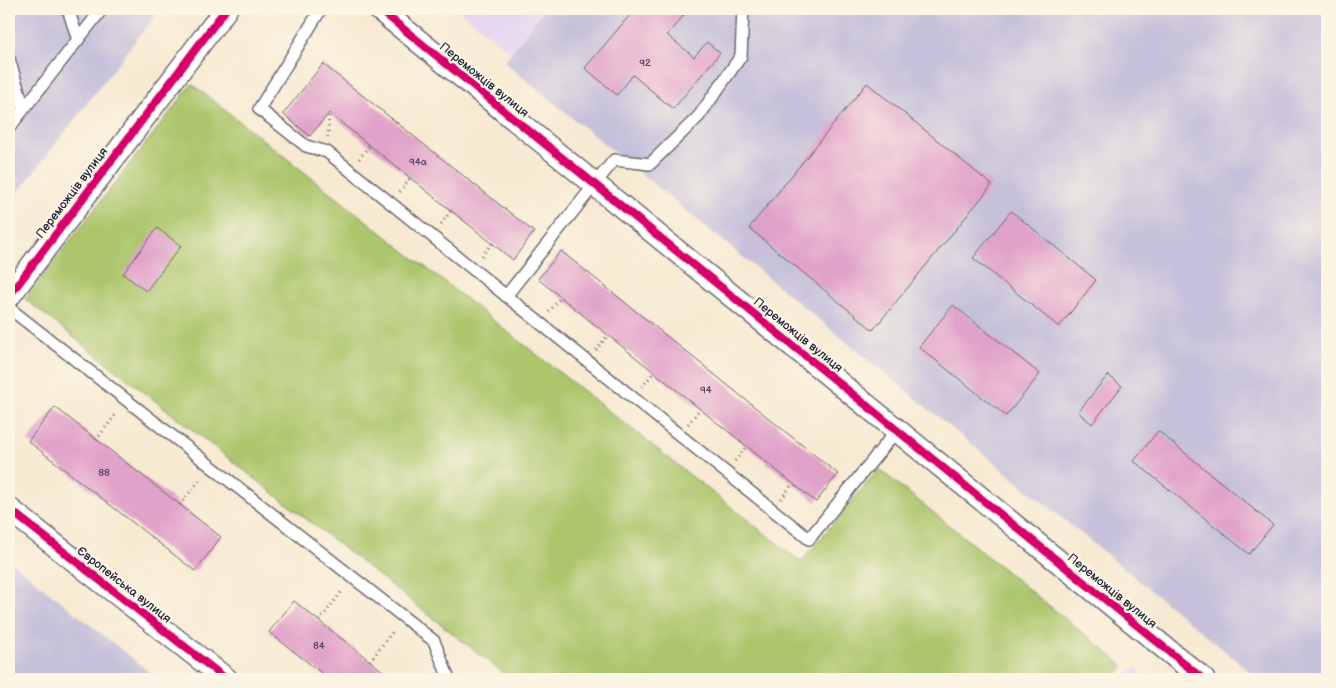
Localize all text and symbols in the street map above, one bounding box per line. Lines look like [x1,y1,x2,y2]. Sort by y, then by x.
street label: Переможців вулиця [437,40,532,121]
house number: 92 [639,57,651,69]
street label: Переможців вулиця [33,144,111,241]
house number: 94а [409,156,427,168]
street label: Переможців вулиця [751,295,846,376]
house number: 94 [700,384,712,396]
house number: 88 [98,467,110,479]
street label: Європейська вулиця [74,544,174,627]
street label: Переможців вулиця [1065,551,1160,632]
house number: 84 [313,640,325,652]

